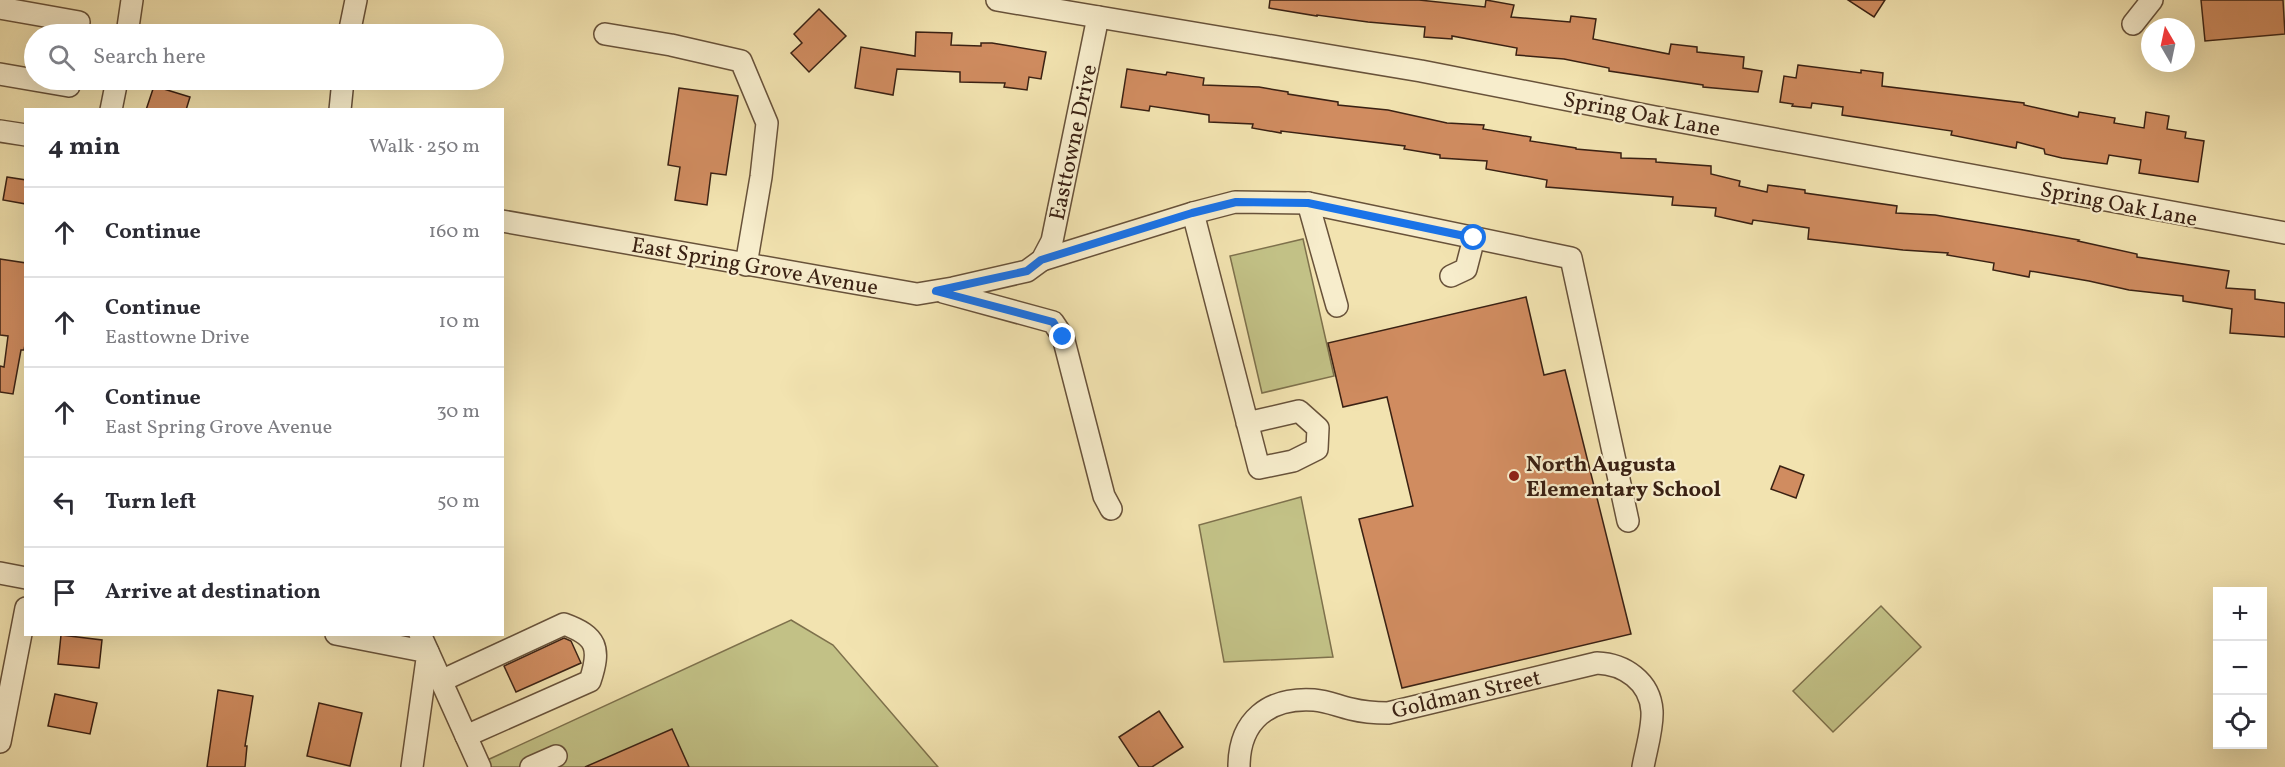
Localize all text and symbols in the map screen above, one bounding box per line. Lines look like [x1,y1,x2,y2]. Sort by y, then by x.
north arrow [2141,18,2195,72]
search box [24,24,504,90]
icon: search [45,41,78,74]
text: Search here [93,42,206,73]
street label: Easttowne Drive [1043,62,1106,223]
street label: Spring Oak Lane [1560,85,1723,146]
text: 4 min [48,129,120,165]
text: Walk · 250 m [369,133,480,161]
street label: Spring Oak Lane [2037,175,2200,236]
icon: ahead [48,216,81,249]
text: Continue [105,217,201,248]
text: 160 m [428,218,480,246]
route start [1460,224,1486,250]
street label: East Spring Grove Avenue [629,230,880,304]
text: Continue [105,293,201,324]
icon: ahead [48,306,81,339]
text: 10 m [439,308,480,336]
route end [1049,323,1075,349]
text: Easttowne Drive [105,324,249,352]
text: Continue [105,383,201,414]
icon: ahead [48,396,81,429]
text: 30 m [436,398,480,426]
text: East Spring Grove Avenue [105,414,332,442]
place label: North Augusta Elementary School [1526,450,1721,506]
marker: North Augusta Elementary School [1507,469,1521,483]
icon: left [48,486,81,519]
text: Turn left [105,487,196,518]
text: 50 m [437,488,480,516]
icon: arrive [48,576,81,609]
text: Arrive at destination [105,577,321,608]
map controls [2213,587,2267,749]
button: + [2213,587,2267,641]
button: − [2213,641,2267,695]
street label: Goldman Street [1389,663,1544,728]
button: locate [2213,695,2267,749]

